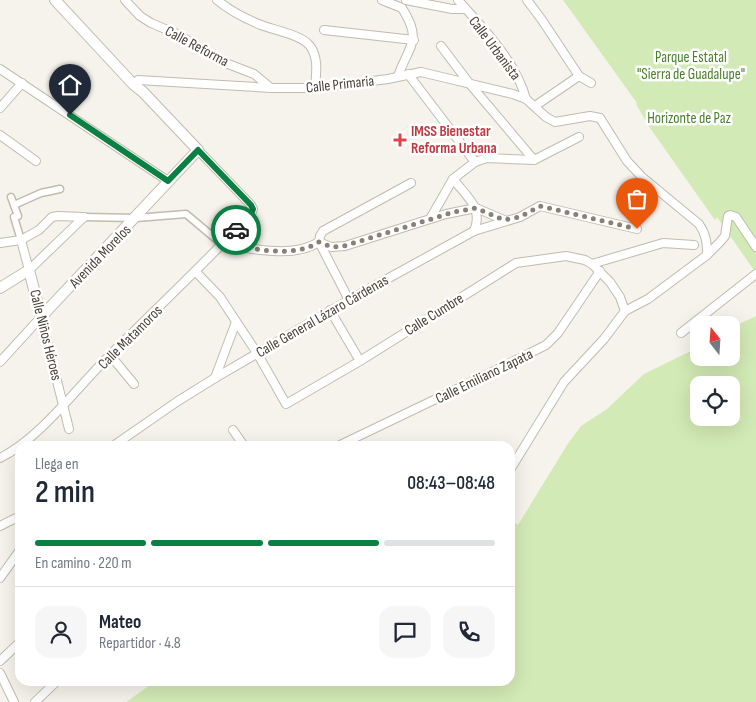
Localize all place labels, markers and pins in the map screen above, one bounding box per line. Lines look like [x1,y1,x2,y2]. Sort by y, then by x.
pin [49,64,91,115]
place label: IMSS Bienestar Reforma Urbana [411,122,497,158]
marker: IMSS Bienestar Reforma Urbana [393,133,407,147]
pin [616,178,658,229]

